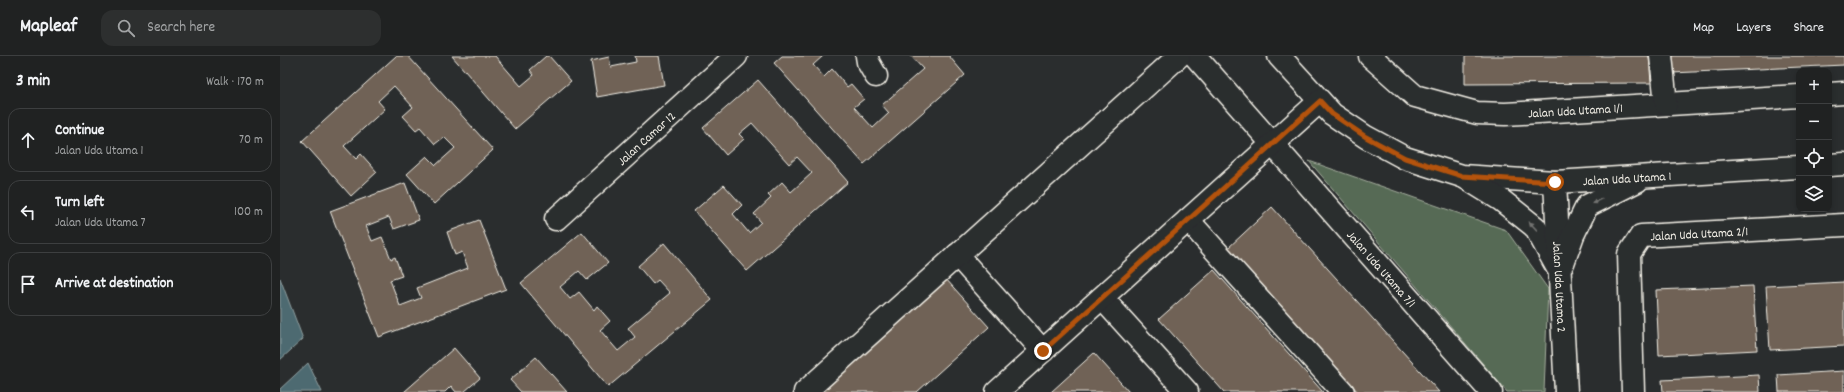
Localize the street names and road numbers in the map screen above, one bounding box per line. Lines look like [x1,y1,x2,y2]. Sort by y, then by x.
street label: Jalan Uda Utama 1/1 [1527,100,1624,125]
street label: Jalan Camar 12 [614,108,681,171]
street label: Jalan Uda Utama 1 [1582,168,1672,192]
street label: Jalan Uda Utama 2/1 [1650,223,1749,247]
street label: Jalan Uda Utama 7/1 [1341,227,1419,313]
street label: Jalan Uda Utama 2 [1546,241,1570,333]

